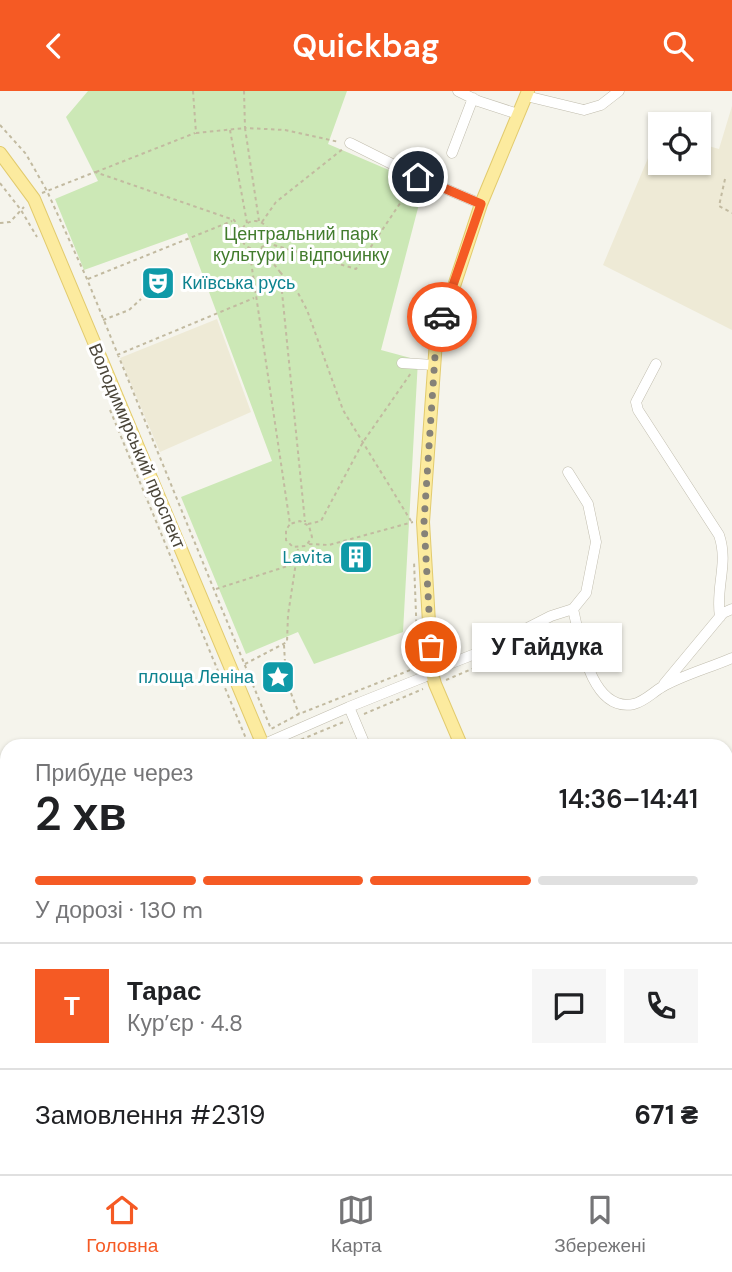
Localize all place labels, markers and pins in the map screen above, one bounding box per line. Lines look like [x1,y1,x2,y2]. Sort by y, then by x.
pin [388,147,448,207]
theatre icon: Київська русь [139,264,177,302]
place label: Київська русь [182,271,295,295]
building icon: Lavita [337,538,375,576]
place label: Lavita [282,545,332,569]
pin [401,617,461,677]
callout: У Гайдука [473,623,624,671]
place icon: площа Леніна [259,658,297,696]
place label: площа Леніна [138,665,255,689]

